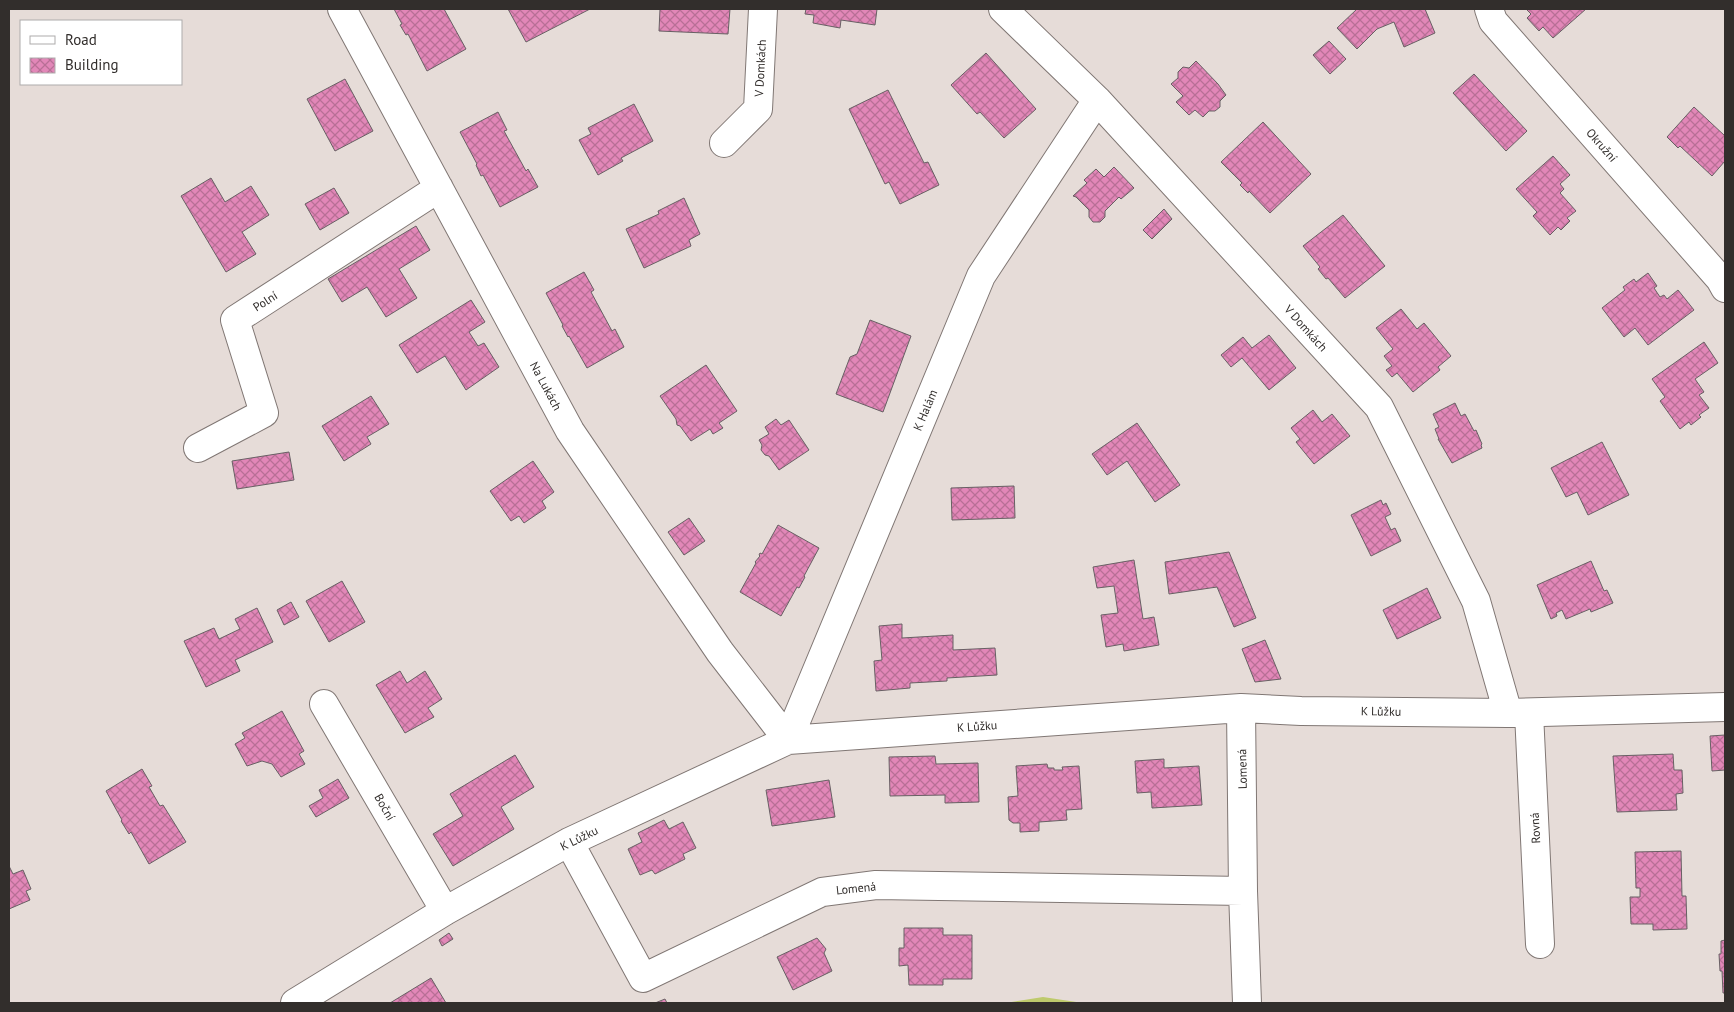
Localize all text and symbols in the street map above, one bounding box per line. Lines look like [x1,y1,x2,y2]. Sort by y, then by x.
legend [20,20,182,85]
text: Road [65,30,97,49]
street label: V Domkách [751,39,769,98]
text: Building [65,55,119,74]
street label: Okružní [1583,125,1621,165]
street label: Polní [250,288,280,314]
street label: V Domkách [1281,301,1331,354]
street label: Na Lukách [527,359,565,413]
street label: K Halám [910,387,940,433]
street label: K Lůžku [1361,703,1401,719]
street label: K Lůžku [956,717,998,735]
street label: Lomená [1234,749,1250,789]
street label: Boční [371,791,399,823]
street label: Rovná [1527,812,1543,844]
street label: K Lůžku [558,822,600,854]
street label: Lomená [835,878,877,898]

